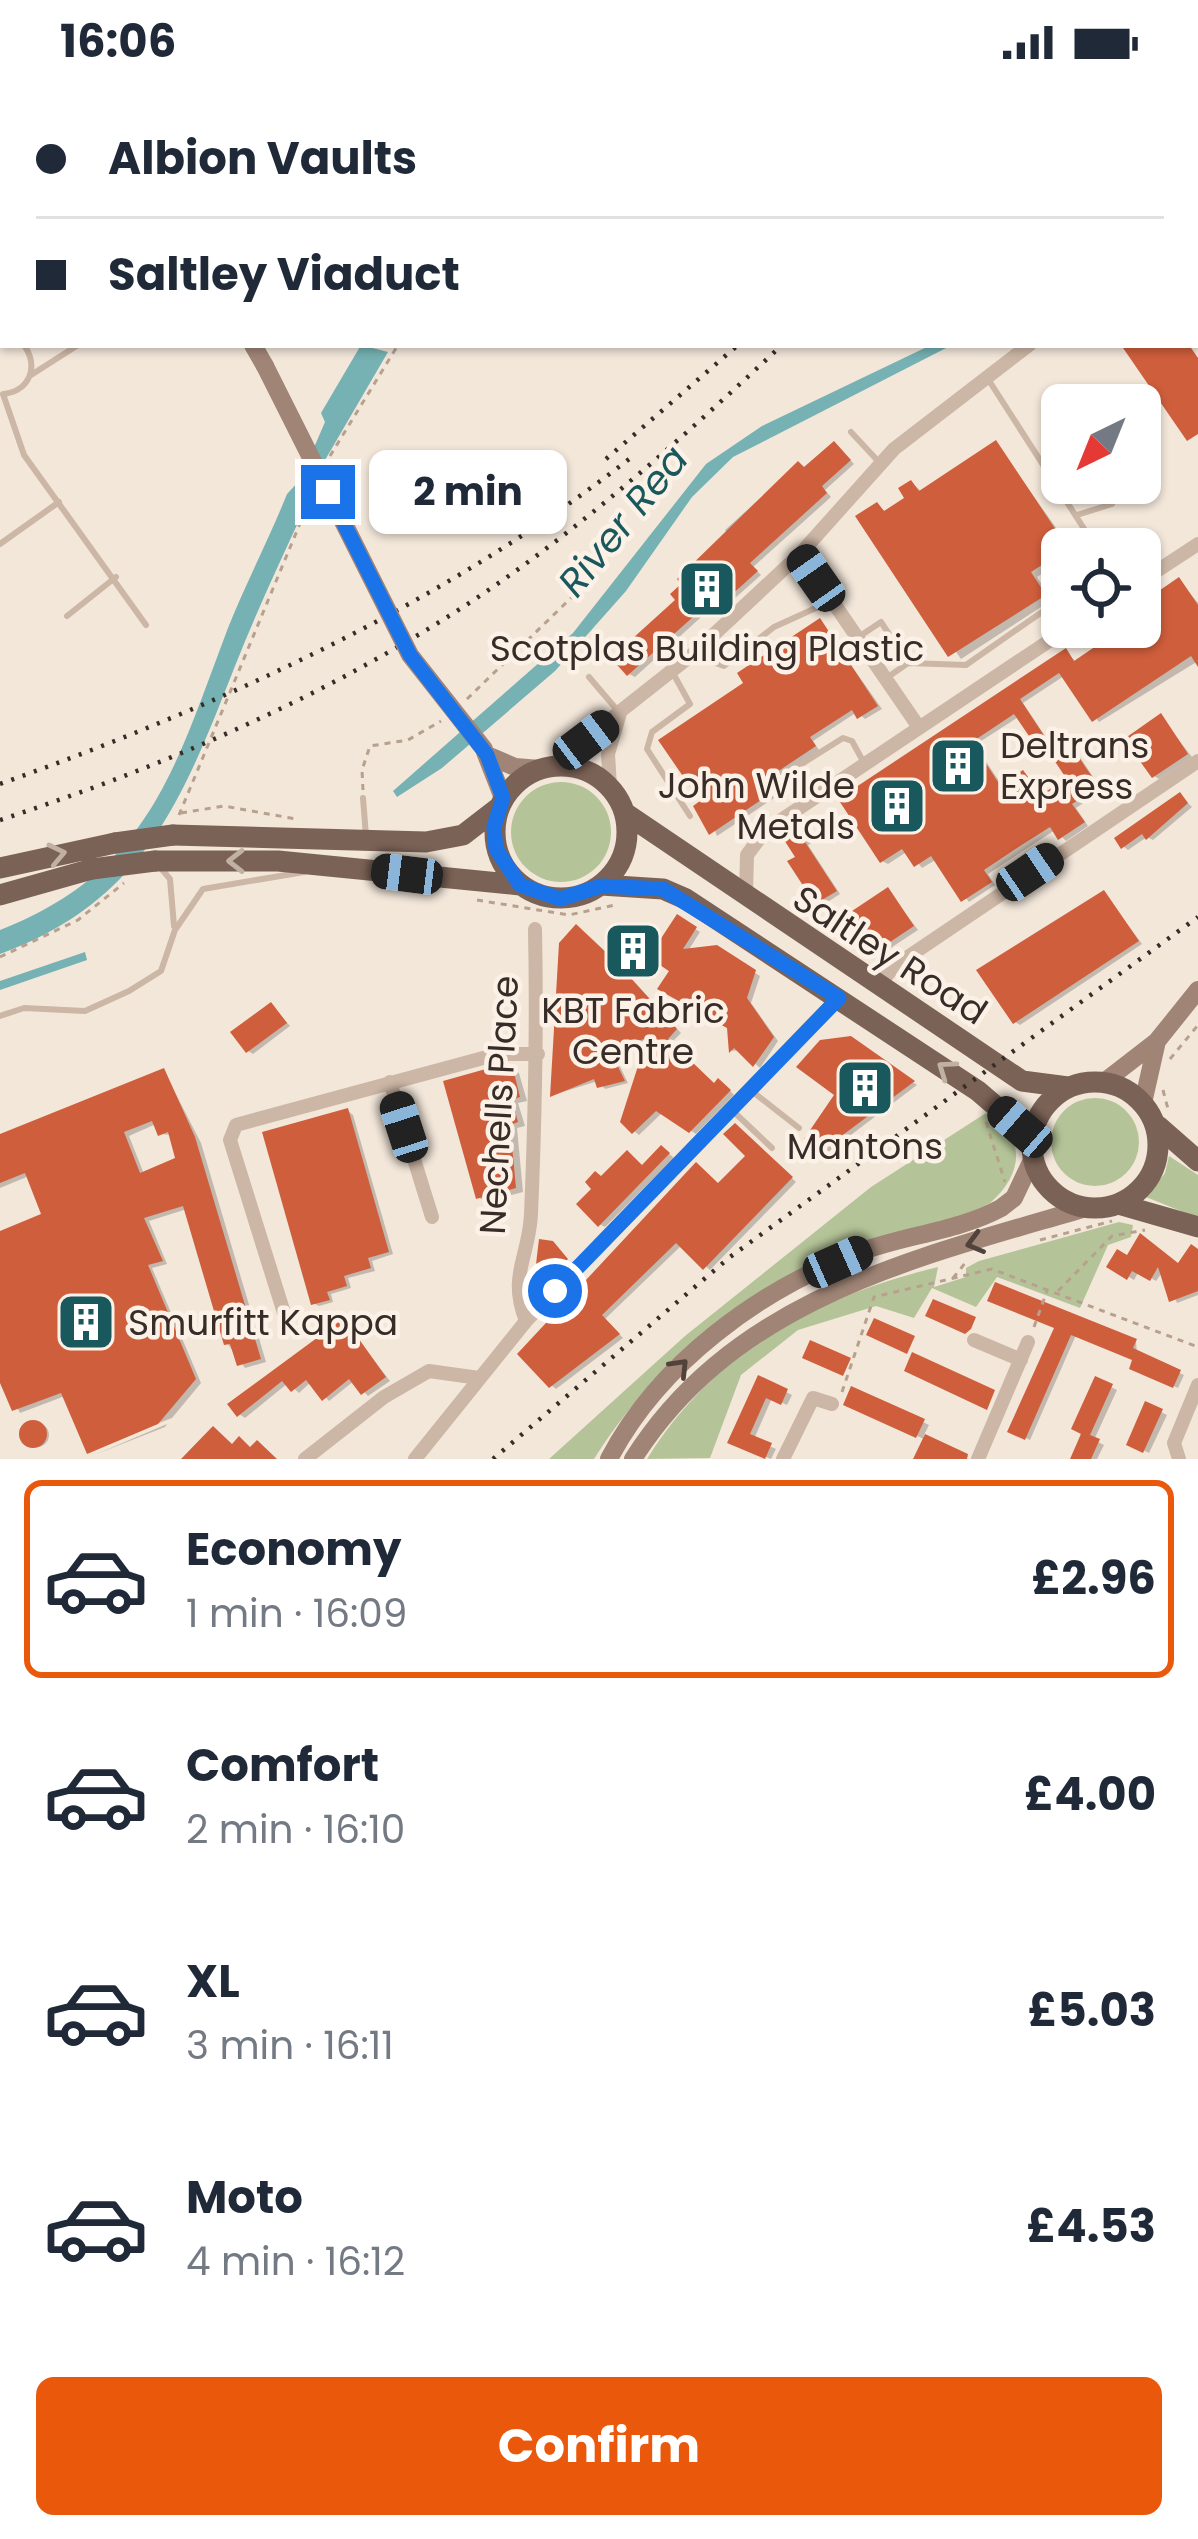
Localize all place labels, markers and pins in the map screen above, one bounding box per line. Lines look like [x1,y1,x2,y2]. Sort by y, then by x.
building icon: Scotplas Building Plastic [676,558,738,620]
place label: Scotplas Building Plastic [490,623,924,674]
place label: Deltrans Express [1000,720,1149,812]
building icon: Deltrans Express [927,735,989,797]
place label: John Wilde Metals [658,760,855,852]
building icon: John Wilde Metals [866,775,928,837]
building icon: KBT Fabric Centre [602,920,664,982]
place label: KBT Fabric Centre [541,985,725,1077]
building icon: Mantons [834,1057,896,1119]
place label: Mantons [787,1121,943,1172]
building icon: Smurfitt Kappa [55,1291,117,1353]
place label: Smurfitt Kappa [128,1297,398,1348]

